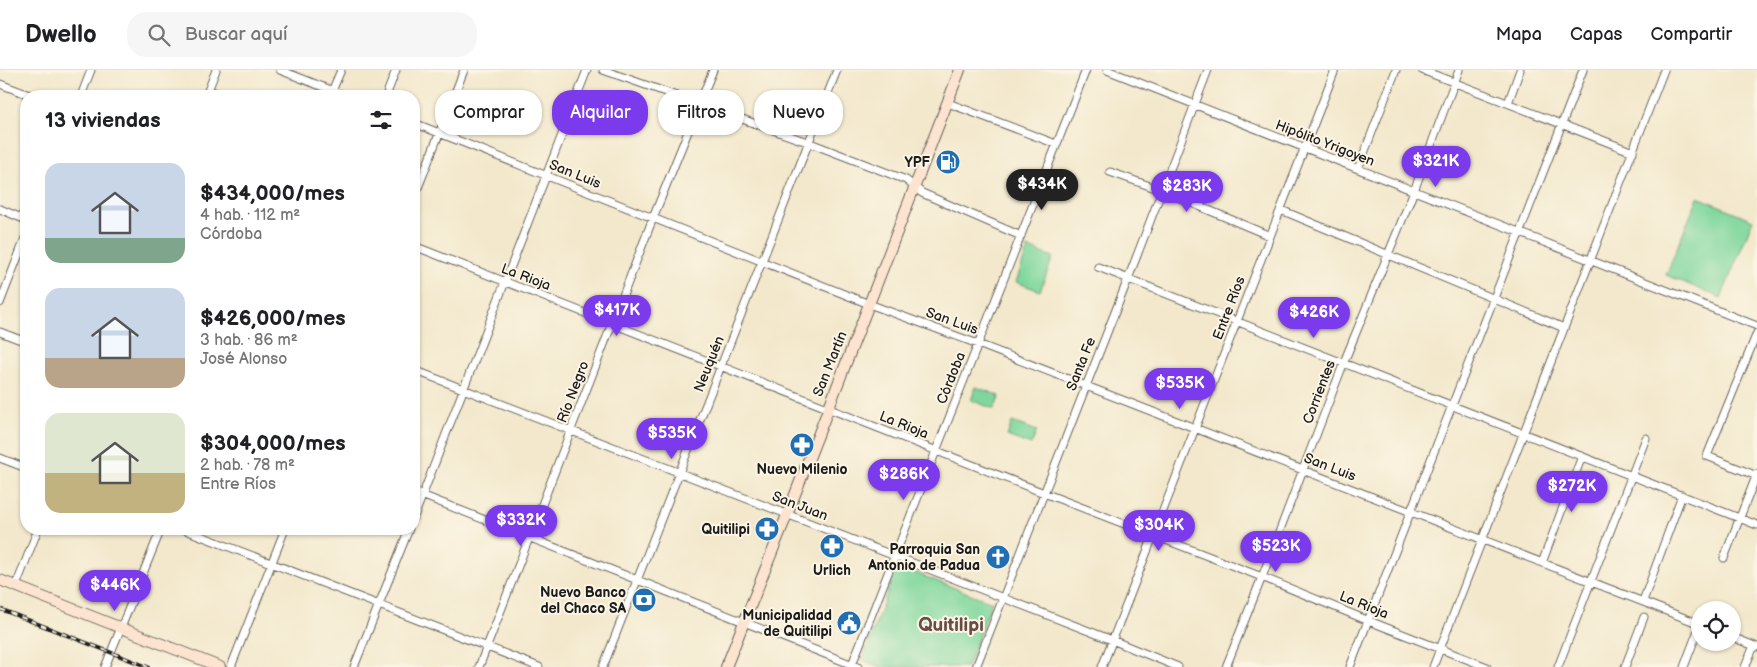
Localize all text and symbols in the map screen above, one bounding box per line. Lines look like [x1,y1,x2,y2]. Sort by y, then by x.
search box [127,12,477,57]
text: Dwello [25,20,97,49]
icon: search [145,21,173,49]
text: Buscar aquí [185,23,288,46]
text: Mapa [1496,24,1542,45]
text: Capas [1570,24,1623,45]
text: Compartir [1651,24,1732,45]
chip: Comprar [435,90,542,135]
chip: Alquilar [552,90,648,135]
chip: Filtros [658,90,744,135]
chip: Nuevo [754,90,843,135]
icon: filters [367,106,395,134]
text: 13 viviendas [45,108,160,133]
street label: Hipólito Yrigoyen [1273,116,1377,170]
pin: $321K [1401,146,1471,188]
fuel station icon: YPF [935,149,961,175]
text: $321K [1413,152,1459,171]
place label: YPF [905,154,931,171]
street label: San Luis [547,156,603,192]
pin: $434K [1007,168,1077,211]
pin: $283K [1152,170,1222,213]
text: $434K [1017,175,1067,194]
text: $283K [1162,177,1212,196]
text: $434,000/mes [200,181,345,206]
icon: home [85,183,145,243]
text: 4 hab. · 112 m² [200,206,300,225]
text: Córdoba [200,225,262,244]
street label: La Rioja [499,260,553,294]
street label: Entre Ríos [1209,274,1249,342]
pin: $417K [582,294,652,337]
pin: $426K [1279,296,1349,339]
text: $417K [594,301,640,320]
text: $426K [1289,303,1339,322]
street label: San Luis [924,304,980,338]
text: $426,000/mes [200,306,346,331]
icon: home [85,308,145,368]
street label: San Martín [809,329,851,399]
text: 3 hab. · 86 m² [200,331,298,350]
street label: Neuquén [690,333,728,395]
street label: Santa Fe [1063,335,1099,393]
street label: Córdoba [933,349,969,406]
text: José Alonso [200,350,287,369]
street label: Corrientes [1299,358,1339,426]
street label: Río Negro [553,359,593,425]
pin: $535K [1145,368,1215,410]
text: $535K [1155,374,1205,393]
street label: La Rioja [877,407,931,443]
pin: $535K [637,418,707,460]
text: $535K [647,424,697,443]
text: $304,000/mes [200,431,346,456]
pharmacy icon: Nuevo Milenio [789,432,815,458]
icon: home [85,433,145,493]
street label: San Luis [1302,449,1358,485]
text: 2 hab. · 78 m² [200,456,295,475]
pin: $286K [869,458,939,501]
place label: Nuevo Milenio [757,461,847,478]
text: $286K [879,465,929,484]
pin: $272K [1537,470,1607,513]
text: Entre Ríos [200,475,276,494]
text: $272K [1547,477,1597,496]
street label: San Juan [770,488,830,524]
pin: $332K [486,504,556,547]
pin: $304K [1124,510,1194,552]
text: $332K [496,511,546,530]
pharmacy icon: Quitilipi [754,516,780,542]
text: $304K [1134,516,1184,535]
place label: Quitilipi [702,521,750,538]
pin: $523K [1241,530,1311,573]
pharmacy icon: Urlich [819,533,845,559]
text: $523K [1251,537,1301,556]
place label: Parroquia San Antonio de Padua [867,541,980,574]
church icon: Parroquia San Antonio de Padua [985,544,1011,570]
place label: Urlich [813,562,851,579]
pin: $446K [80,570,150,612]
text: $446K [90,576,140,595]
place label: Nuevo Banco del Chaco SA [540,584,626,617]
bank icon: Nuevo Banco del Chaco SA [631,587,657,613]
street label: La Rioja [1337,587,1391,623]
map controls [1691,601,1741,651]
button: locate [1691,601,1741,651]
place label: Municipalidad de Quitilipi [742,607,832,640]
public building icon: Municipalidad de Quitilipi [836,610,862,636]
district label: Quitilipi [918,614,984,637]

